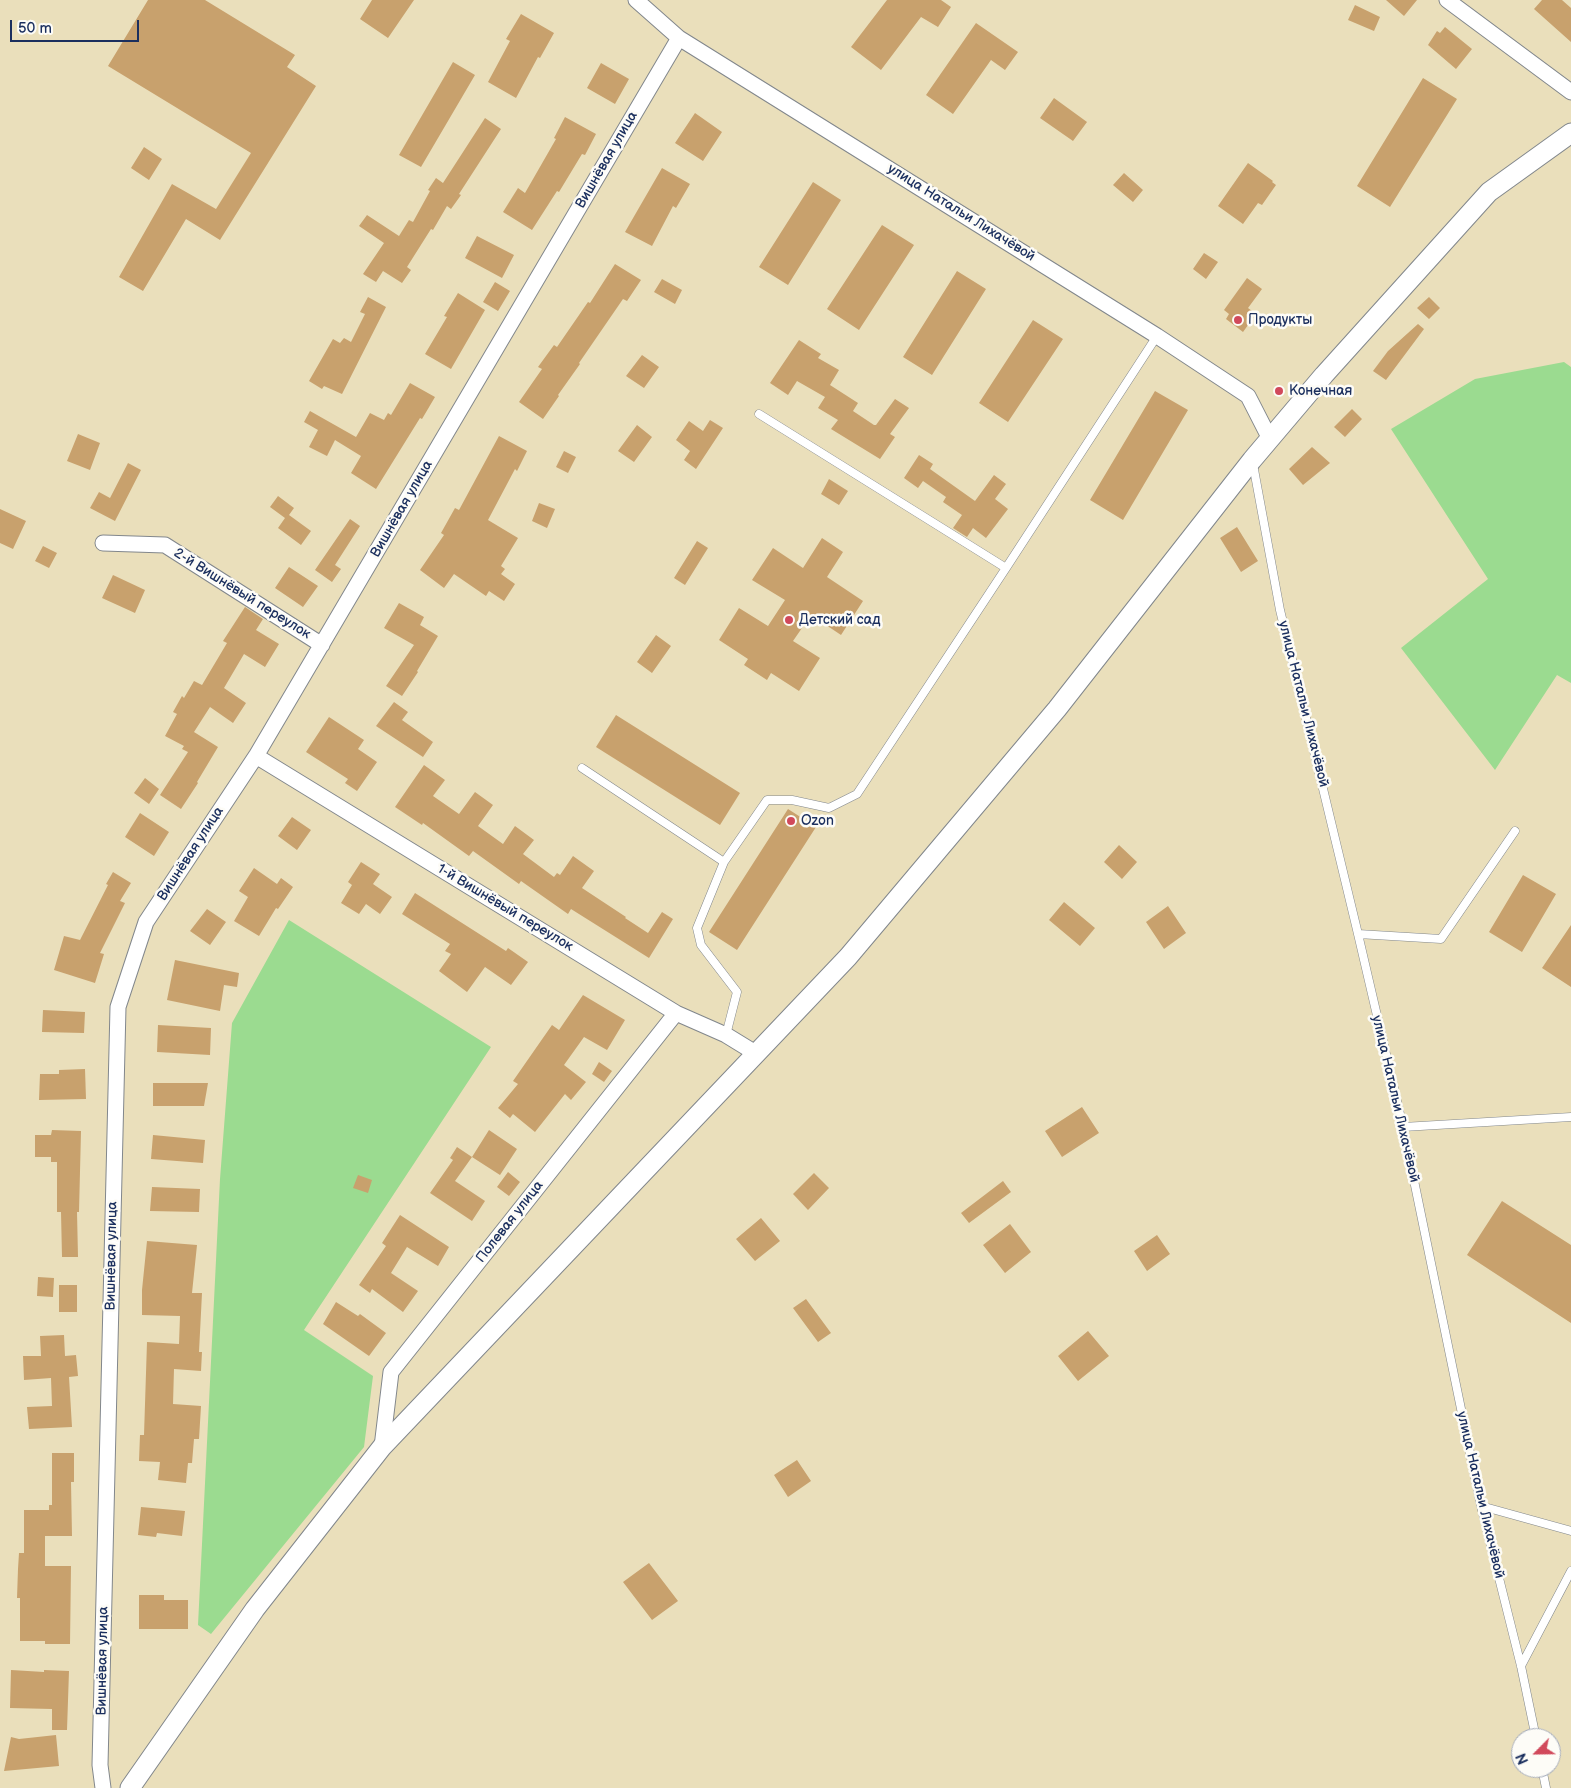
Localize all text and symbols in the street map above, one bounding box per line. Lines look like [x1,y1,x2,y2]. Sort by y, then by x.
scale bar [12,10,141,42]
text: 50 m [18,19,52,38]
street label: Вишнёвая улица [572,109,642,211]
street label: улица Натальи Лихачёвой [884,161,1038,265]
place label: Продукты [1248,312,1312,328]
marker: Продукты [1232,314,1244,326]
place label: Конечная [1289,383,1352,399]
marker: Конечная [1273,385,1285,397]
street label: Вишнёвая улица [367,458,437,560]
street label: 2-й Вишнёвый переулок [170,545,314,643]
place label: Детский сад [799,612,881,628]
marker: Детский сад [783,614,795,626]
street label: улица Натальи Лихачёвой [1274,619,1332,789]
street label: Вишнёвая улица [154,804,228,904]
place label: Ozon [801,813,834,829]
marker: Ozon [785,815,797,827]
street label: 1-й Вишнёвый переулок [434,861,576,955]
street label: улица Натальи Лихачёвой [1368,1014,1422,1184]
street label: Полевая улица [473,1178,547,1266]
street label: Вишнёвая улица [103,1201,121,1311]
street label: улица Натальи Лихачёвой [1453,1410,1507,1580]
street label: Вишнёвая улица [94,1606,112,1716]
north arrow [1511,1728,1561,1778]
text: N [1513,1751,1533,1767]

